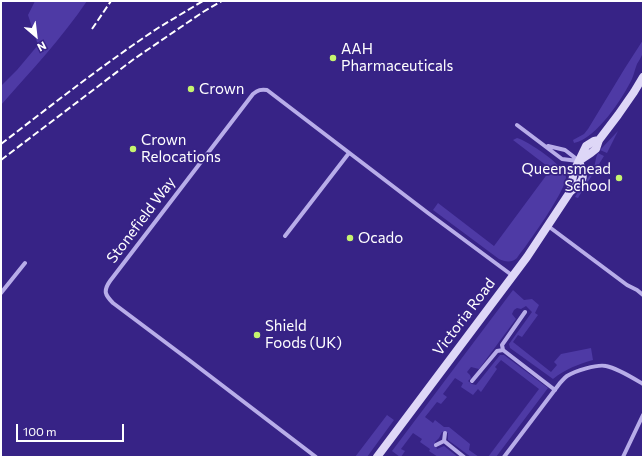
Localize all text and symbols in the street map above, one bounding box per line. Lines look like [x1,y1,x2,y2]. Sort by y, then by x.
north arrow [16,16,56,56]
text: N [35,39,49,55]
place label: AAH Pharmaceuticals [341,40,453,75]
marker: AAH Pharmaceuticals [328,53,338,63]
place label: Crown [199,80,244,98]
marker: Crown [186,84,196,94]
place label: Crown Relocations [141,131,221,166]
marker: Crown Relocations [128,144,138,154]
place label: Queensmead School [522,160,611,195]
street label: Stonefield Way [103,173,179,267]
marker: Queensmead School [614,173,624,183]
place label: Ocado [358,229,403,247]
marker: Ocado [345,233,355,243]
street label: Victoria Road [429,275,499,359]
place label: Shield Foods (UK) [265,317,342,352]
marker: Shield Foods (UK) [252,330,262,340]
scale bar [18,416,126,442]
text: 100 m [23,424,57,438]

